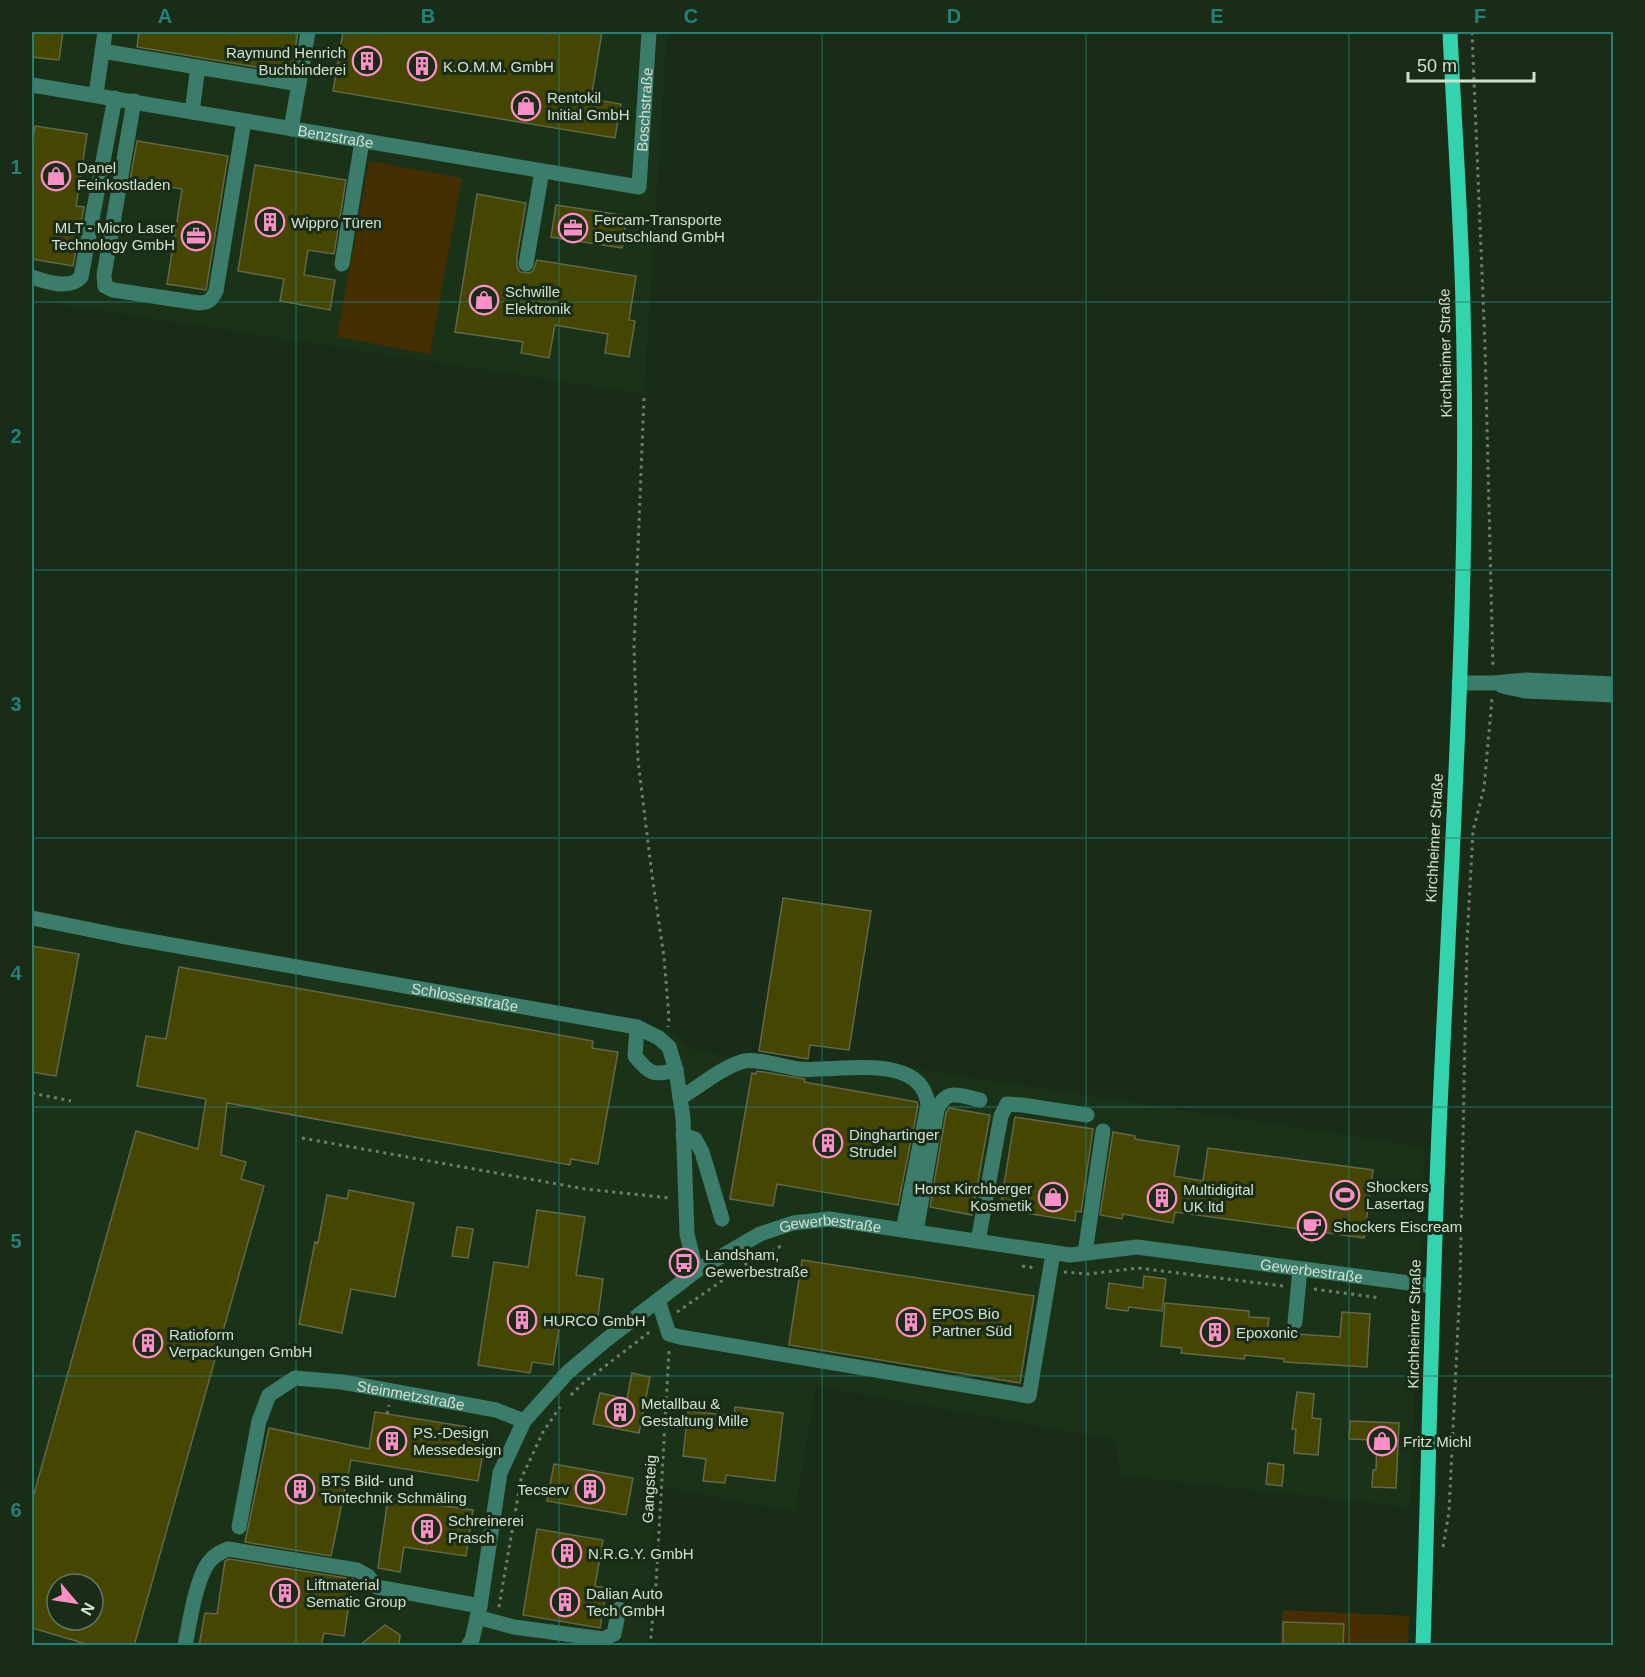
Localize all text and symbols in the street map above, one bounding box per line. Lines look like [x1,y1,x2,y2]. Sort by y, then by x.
text: A [158,5,172,27]
text: B [421,5,435,27]
text: C [684,5,698,27]
text: D [947,5,961,27]
text: E [1210,5,1224,27]
text: F [1474,5,1486,27]
place label: Raymund Henrich Buchbinderei [226,44,346,78]
building icon: Raymund Henrich Buchbinderei [351,45,383,77]
scale bar [1408,45,1534,83]
building icon: K.O.M.M. GmbH [406,50,438,82]
text: 50 m [1417,56,1457,76]
place label: K.O.M.M. GmbH [443,58,554,75]
street label: Boschstraße [633,67,655,152]
place label: Rentokil Initial GmbH [547,89,630,123]
shop icon: Rentokil Initial GmbH [510,90,542,122]
street label: Benzstraße [296,121,375,151]
text: 1 [10,156,22,178]
place label: Danel Feinkostladen [77,159,170,193]
shop icon: Danel Feinkostladen [40,160,72,192]
building icon: Wippro Türen [254,206,286,238]
place label: Fercam-Transporte Deutschland GmbH [594,211,725,245]
office icon: Fercam-Transporte Deutschland GmbH [557,212,589,244]
place label: Wippro Türen [291,214,382,231]
place label: MLT - Micro Laser Technology GmbH [52,219,175,253]
office icon: MLT - Micro Laser Technology GmbH [180,220,212,252]
place label: Schwille Elektronik [505,283,571,317]
shop icon: Schwille Elektronik [468,284,500,316]
street label: Kirchheimer Straße [1435,288,1455,418]
text: 2 [10,425,22,447]
text: 3 [10,693,22,715]
street label: Kirchheimer Straße [1422,773,1446,903]
text: 4 [10,962,22,984]
street label: Schlosserstraße [410,979,520,1014]
place label: Dinghartinger Strudel [849,1126,939,1160]
building icon: Dinghartinger Strudel [812,1127,844,1159]
place label: Shockers Lasertag [1366,1178,1429,1212]
sports icon: Shockers Lasertag [1329,1179,1361,1211]
place label: Horst Kirchberger Kosmetik [914,1180,1032,1214]
shop icon: Horst Kirchberger Kosmetik [1037,1181,1069,1213]
place label: Multidigital UK ltd [1183,1181,1254,1215]
building icon: Multidigital UK ltd [1146,1182,1178,1214]
street label: Gewerbestraße [777,1210,883,1236]
cafe icon: Shockers Eiscream [1296,1210,1328,1242]
place label: Shockers Eiscream [1333,1218,1462,1235]
text: 5 [10,1230,22,1252]
place label: Landsham, Gewerbestraße [705,1246,808,1280]
bus stop icon: Landsham, Gewerbestraße [668,1247,700,1279]
street label: Gewerbestraße [1259,1255,1364,1285]
street label: Kirchheimer Straße [1404,1259,1424,1389]
building icon: HURCO GmbH [506,1304,538,1336]
place label: EPOS Bio Partner Süd [932,1305,1012,1339]
building icon: EPOS Bio Partner Süd [895,1306,927,1338]
place label: HURCO GmbH [543,1312,646,1329]
building icon: Epoxonic [1199,1316,1231,1348]
place label: Epoxonic [1236,1324,1298,1341]
place label: Ratioform Verpackungen GmbH [169,1326,312,1360]
building icon: Ratioform Verpackungen GmbH [132,1327,164,1359]
street label: Steinmetzstraße [356,1376,466,1413]
place label: Metallbau & Gestaltung Mille [641,1395,749,1429]
building icon: Metallbau & Gestaltung Mille [604,1396,636,1428]
place label: PS.-Design Messedesign [413,1424,501,1458]
building icon: PS.-Design Messedesign [376,1425,408,1457]
shop icon: Fritz Michl [1366,1425,1398,1457]
place label: Fritz Michl [1403,1433,1471,1450]
street label: Gangsteig [639,1454,659,1524]
place label: BTS Bild- und Tontechnik Schmäling [321,1472,467,1506]
building icon: BTS Bild- und Tontechnik Schmäling [284,1473,316,1505]
building icon: Tecserv [574,1473,606,1505]
place label: Tecserv [517,1481,569,1498]
text: 6 [10,1499,22,1521]
place label: Schreinerei Prasch [448,1512,524,1546]
building icon: Schreinerei Prasch [411,1513,443,1545]
building icon: N.R.G.Y. GmbH [551,1537,583,1569]
place label: N.R.G.Y. GmbH [588,1545,694,1562]
north arrow [45,1572,105,1632]
place label: Liftmaterial Sematic Group [306,1576,406,1610]
building icon: Liftmaterial Sematic Group [269,1577,301,1609]
place label: Dalian Auto Tech GmbH [586,1585,665,1619]
building icon: Dalian Auto Tech GmbH [549,1586,581,1618]
text: N [77,1600,98,1618]

